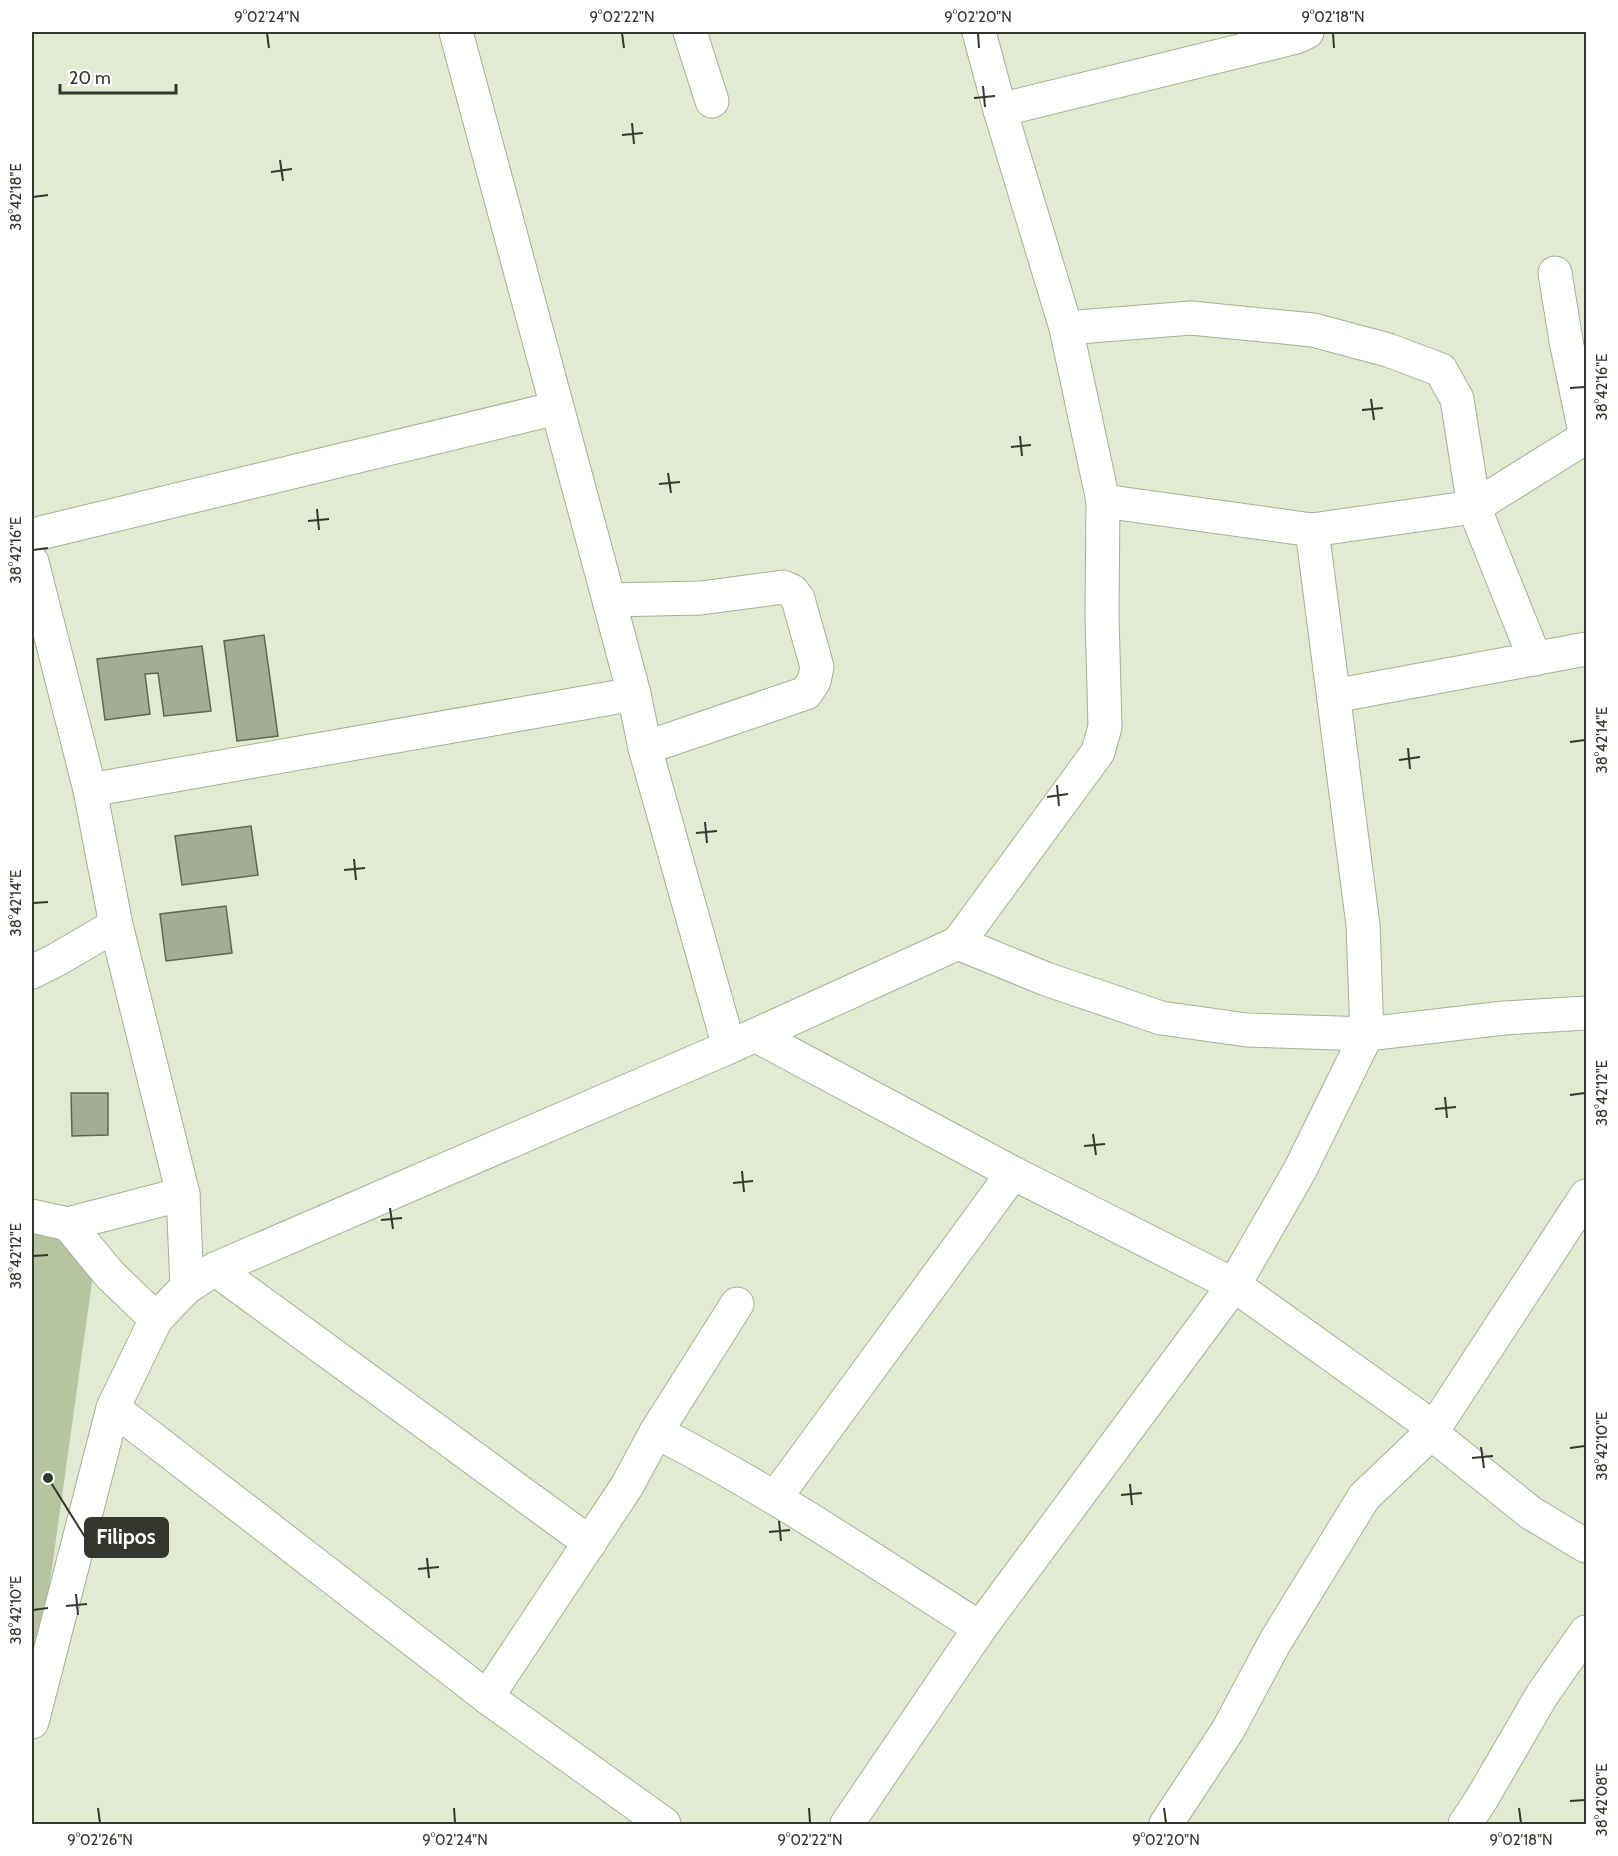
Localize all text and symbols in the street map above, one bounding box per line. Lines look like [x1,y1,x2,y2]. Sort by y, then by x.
text: 9°02'24"N [234,8,300,26]
text: 9°02'22"N [590,8,654,26]
text: 9°02'20"N [944,8,1012,26]
text: 9°02'18"N [1301,8,1365,26]
scale bar [60,57,176,95]
text: 20 m [69,67,111,89]
text: 38°42'18"E [7,163,25,231]
text: 38°42'16"E [1593,354,1611,420]
text: 38°42'16"E [7,517,25,583]
text: 38°42'14"E [1593,707,1611,773]
text: 38°42'14"E [7,870,25,936]
text: 38°42'12"E [1593,1060,1611,1126]
text: 38°42'12"E [7,1223,25,1289]
text: 38°42'10"E [1593,1412,1611,1480]
callout: Filipos [85,1518,168,1557]
text: Filipos [96,1524,156,1549]
text: 38°42'10"E [7,1576,25,1644]
text: 38°42'08"E [1593,1764,1611,1836]
text: 9°02'26"N [67,1831,133,1849]
text: 9°02'24"N [422,1831,488,1849]
text: 9°02'22"N [778,1831,842,1849]
text: 9°02'20"N [1132,1831,1200,1849]
text: 9°02'18"N [1489,1831,1553,1849]

